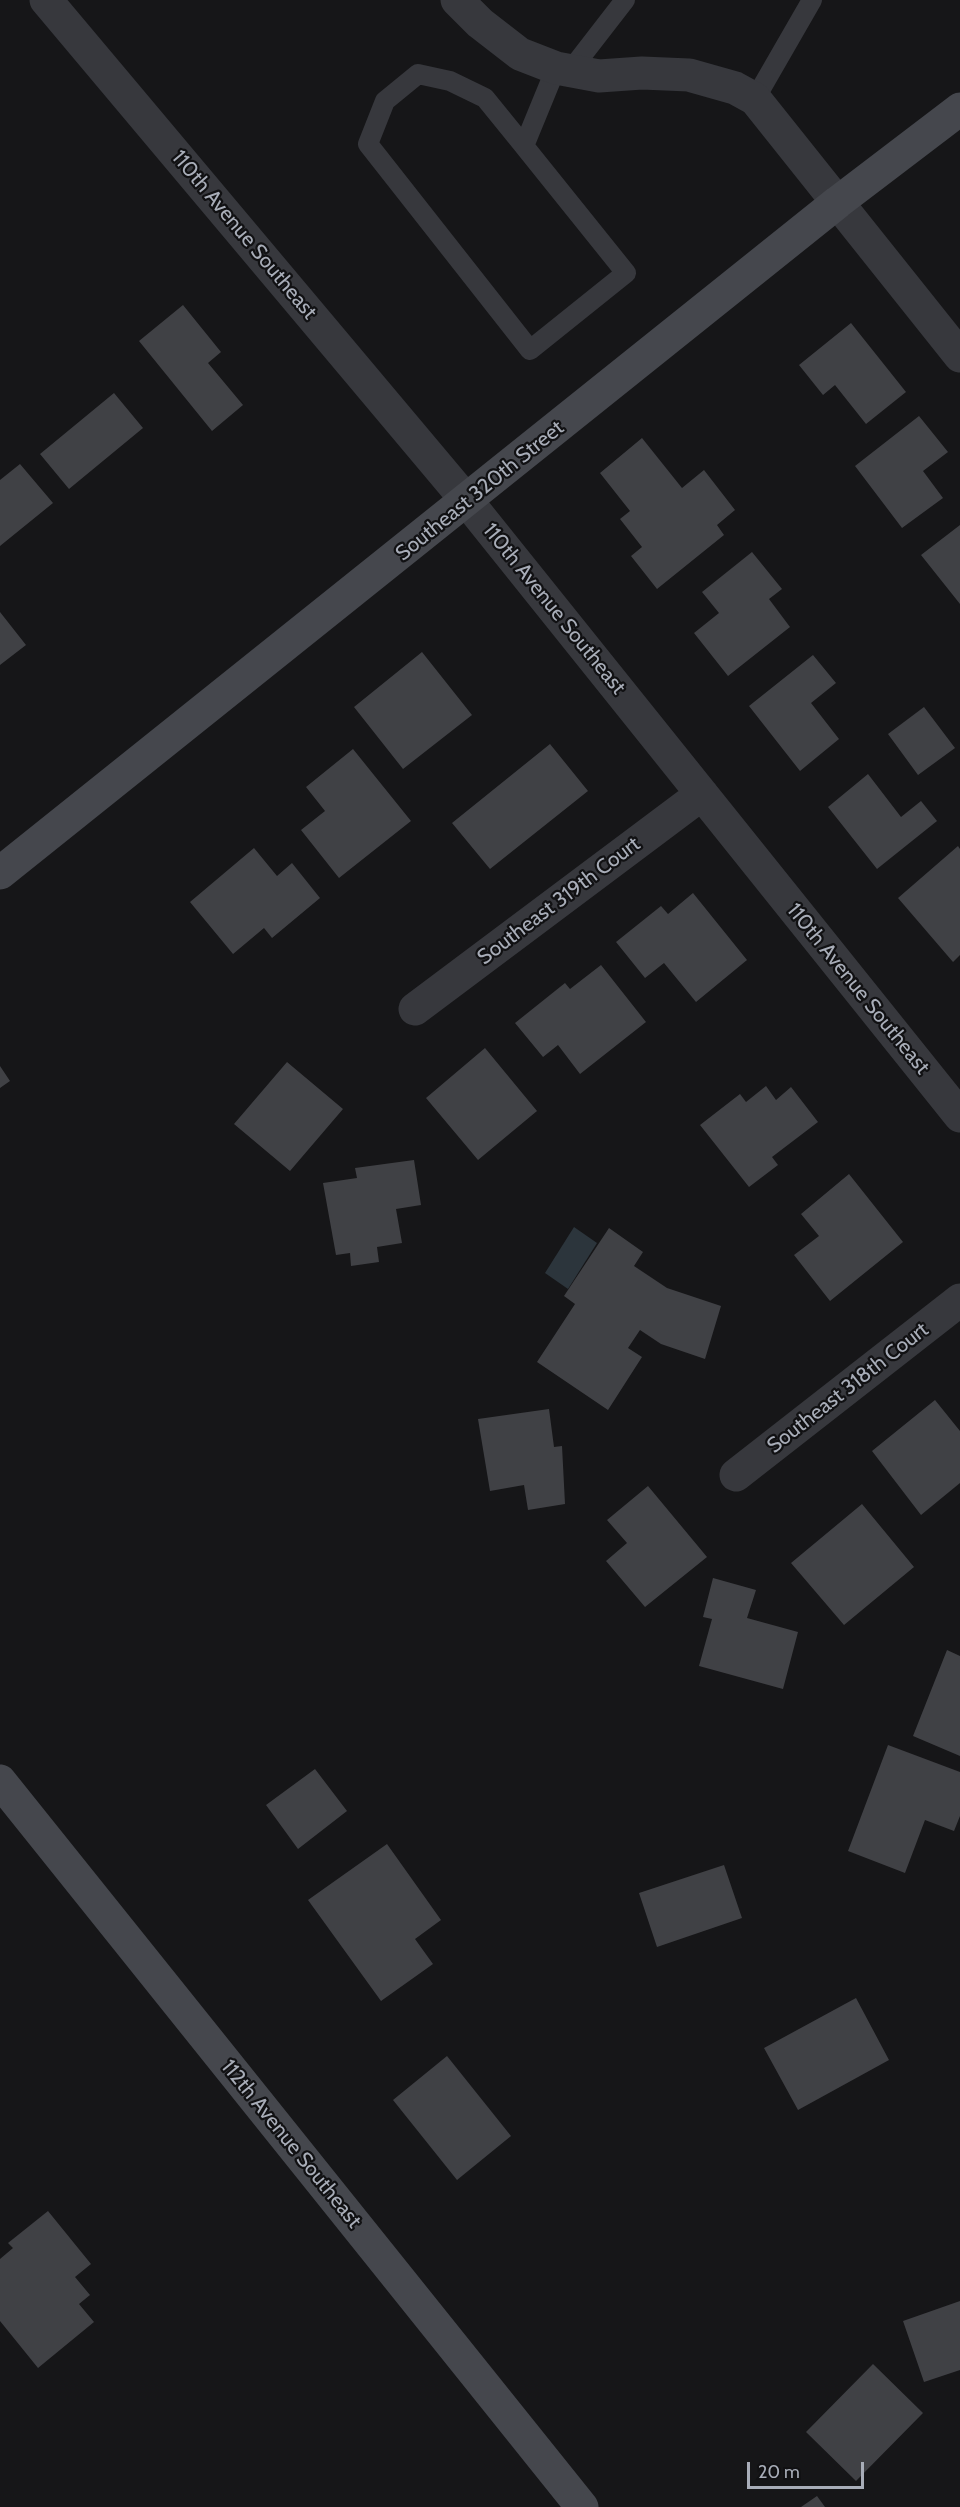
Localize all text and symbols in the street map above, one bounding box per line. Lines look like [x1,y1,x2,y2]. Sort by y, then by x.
street label: 110th Avenue Southeast [166,145,322,325]
street label: Southeast 320th Street [391,416,569,566]
street label: 110th Avenue Southeast [477,518,631,700]
street label: Southeast 319th Court [473,832,645,970]
street label: 110th Avenue Southeast [781,898,935,1080]
street label: Southeast 318th Court [762,1317,934,1459]
street label: 112th Avenue Southeast [215,2055,367,2233]
scale bar [750,2450,867,2488]
text: 20 m [758,2461,800,2483]

